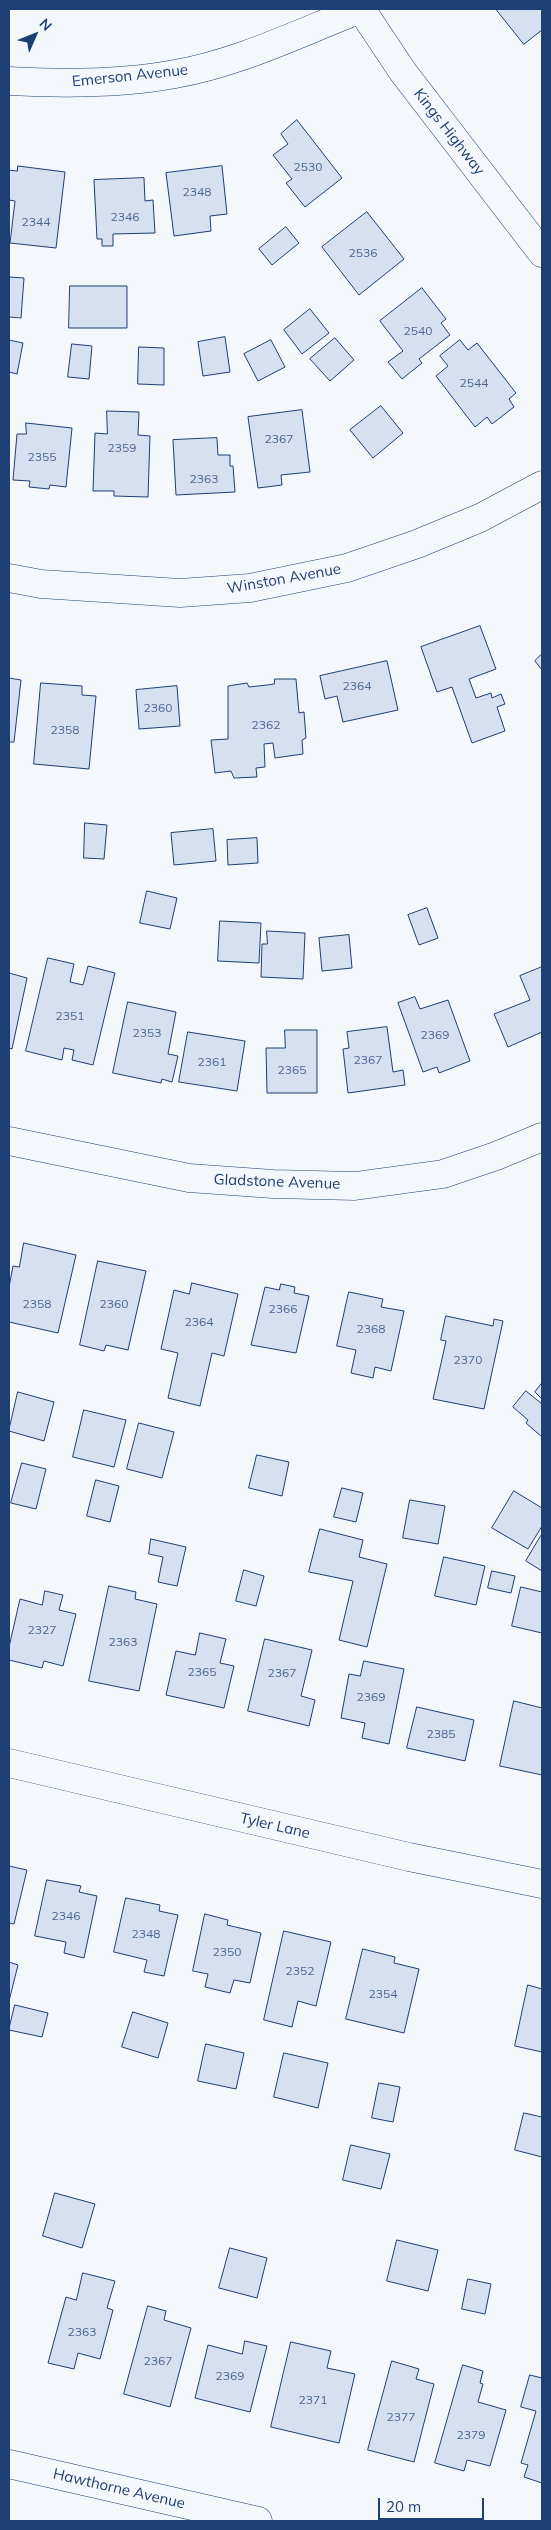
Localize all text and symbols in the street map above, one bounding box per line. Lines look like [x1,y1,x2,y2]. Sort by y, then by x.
north arrow [10,10,60,60]
text: N [36,15,56,35]
street label: Emerson Avenue [71,61,189,91]
street label: Kings Highway [410,85,488,179]
house number: 2530 [294,160,322,174]
house number: 2348 [183,185,211,199]
house number: 2346 [111,210,139,224]
house number: 2344 [22,215,50,229]
house number: 2536 [349,246,377,260]
house number: 2540 [404,324,432,338]
house number: 2544 [460,376,488,390]
house number: 2367 [265,432,293,446]
house number: 2359 [108,441,136,455]
house number: 2355 [28,450,56,464]
house number: 2363 [190,472,218,486]
street label: Winston Avenue [226,560,342,598]
house number: 2364 [343,679,371,693]
house number: 2360 [144,701,172,715]
house number: 2362 [252,718,280,732]
house number: 2358 [51,723,79,737]
house number: 2351 [56,1009,84,1023]
house number: 2353 [133,1026,161,1040]
house number: 2369 [421,1028,449,1042]
house number: 2367 [354,1053,382,1067]
house number: 2361 [198,1055,226,1069]
house number: 2365 [278,1063,306,1077]
street label: Gladstone Avenue [213,1171,341,1193]
house number: 2358 [23,1297,51,1311]
house number: 2360 [100,1297,128,1311]
house number: 2366 [269,1302,297,1316]
house number: 2364 [185,1315,213,1329]
house number: 2368 [357,1322,385,1336]
house number: 2370 [454,1353,482,1367]
house number: 2327 [28,1623,56,1637]
house number: 2363 [109,1635,137,1649]
house number: 2365 [188,1665,216,1679]
house number: 2367 [268,1666,296,1680]
house number: 2369 [357,1690,385,1704]
house number: 2385 [427,1727,455,1741]
street label: Tyler Lane [238,1809,312,1843]
house number: 2346 [52,1909,80,1923]
house number: 2348 [132,1927,160,1941]
house number: 2350 [213,1945,241,1959]
house number: 2352 [286,1964,314,1978]
house number: 2354 [369,1987,397,2001]
house number: 2363 [68,2325,96,2339]
house number: 2367 [144,2354,172,2368]
house number: 2369 [216,2369,244,2383]
house number: 2371 [299,2393,327,2407]
house number: 2377 [387,2410,415,2424]
house number: 2379 [457,2428,485,2442]
street label: Hawthorne Avenue [51,2465,187,2513]
scale bar [381,2488,487,2520]
text: 20 m [386,2497,421,2516]

